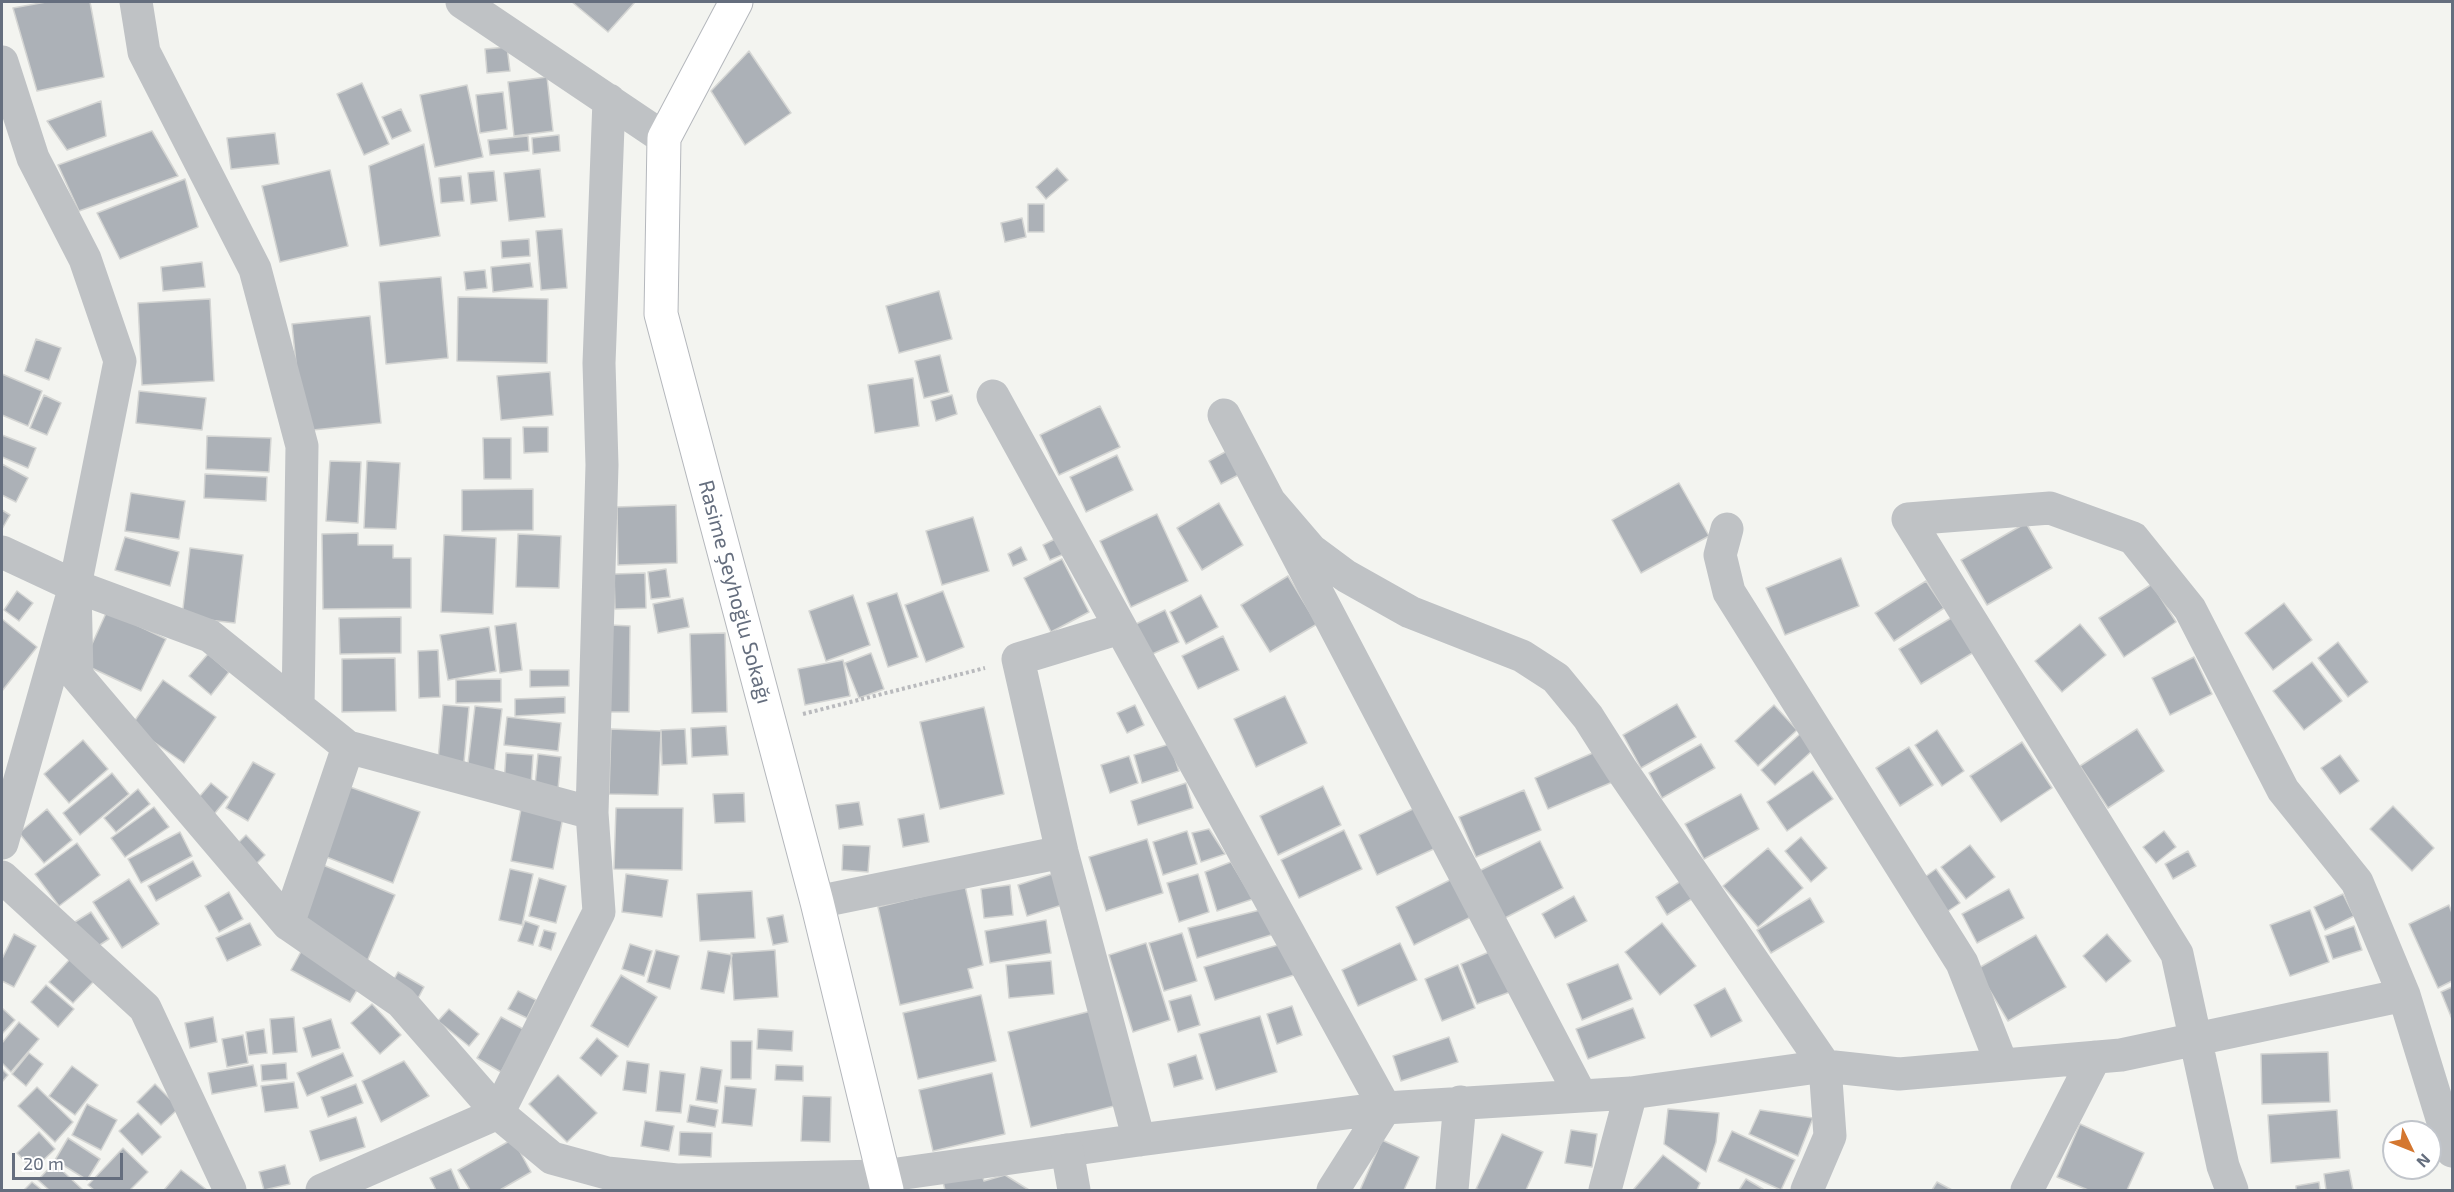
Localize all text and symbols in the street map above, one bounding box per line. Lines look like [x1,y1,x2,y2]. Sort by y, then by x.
street label: Rasime Şeyhoğlu Sokağı [693,477,777,707]
north arrow [2382,1120,2442,1180]
scale bar [15,1141,126,1179]
text: N [2413,1151,2435,1172]
text: 20 m [23,1152,64,1174]

